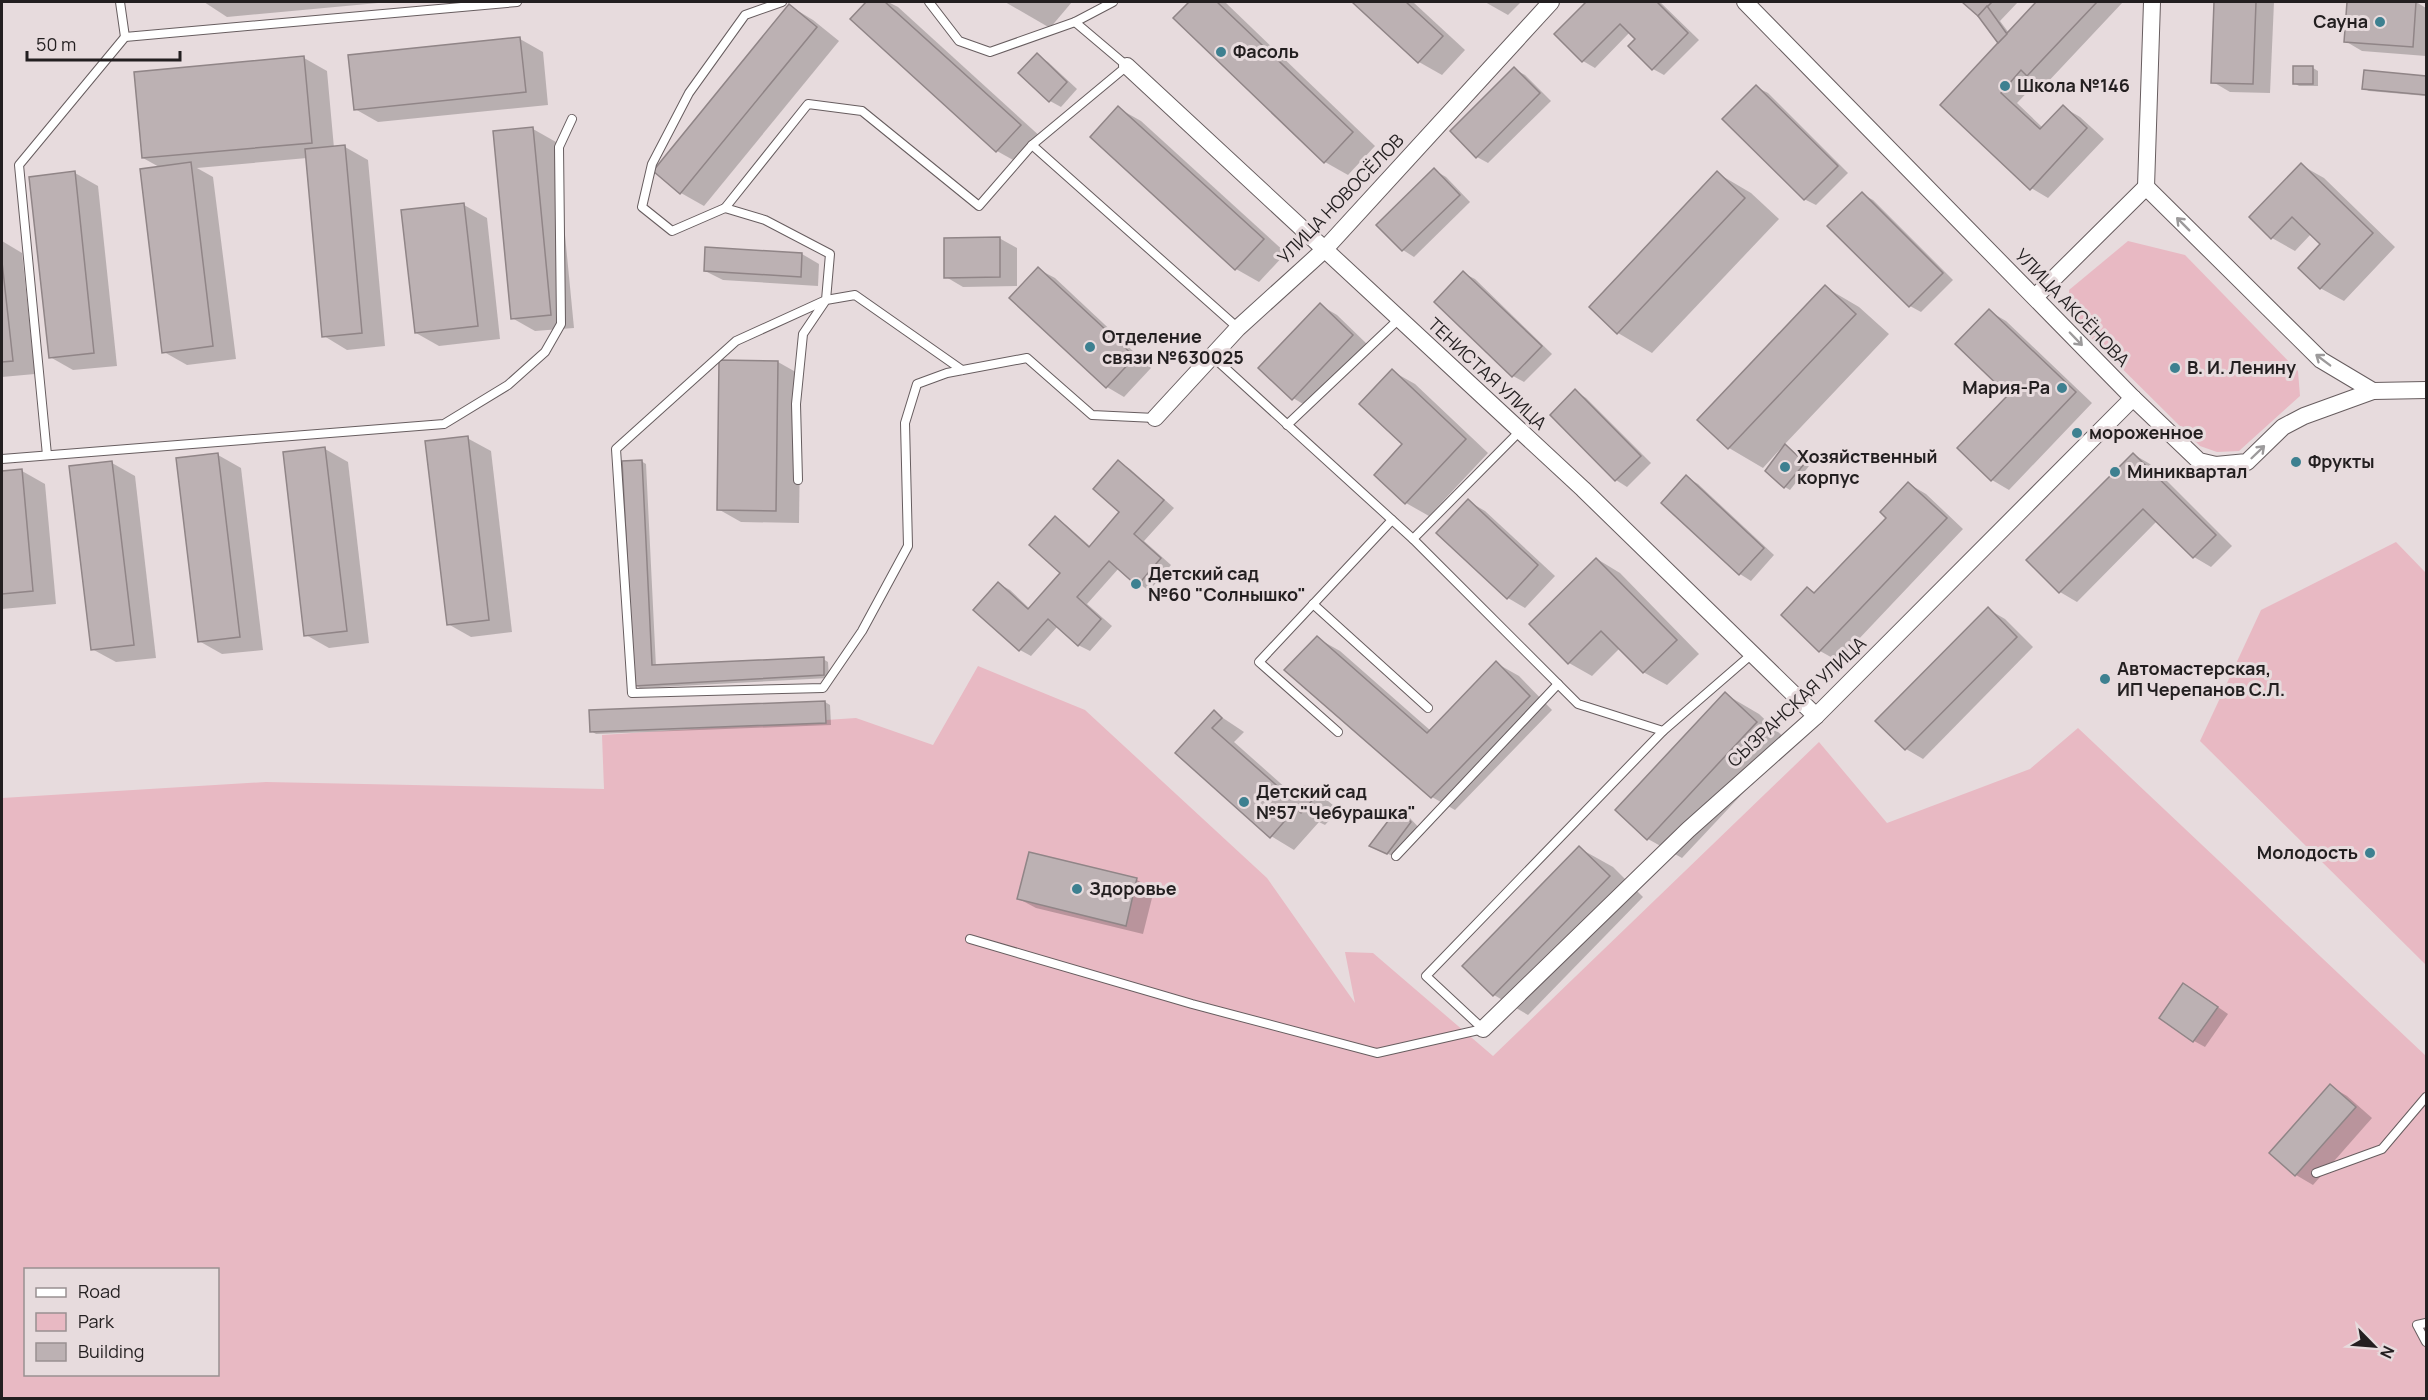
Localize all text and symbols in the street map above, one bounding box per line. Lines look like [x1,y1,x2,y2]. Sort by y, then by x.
place label: Сауна [2313,9,2368,33]
marker: Сауна [2373,15,2387,29]
scale bar [27,24,180,62]
text: 50 m [36,32,76,56]
place label: Фасоль [1233,39,1299,63]
marker: Фасоль [1214,45,1228,59]
place label: Школа №146 [2017,73,2130,97]
marker: Школа №146 [1998,79,2012,93]
street label: УЛИЦА НОВОСЁЛОВ [1272,128,1409,268]
one-way arrow [2176,217,2191,232]
street label: УЛИЦА АКСЁНОВА [2010,243,2136,372]
street label: ТЕНИСТАЯ УЛИЦА [1423,312,1553,435]
place label: Отделение связи №630025 [1102,324,1244,369]
one-way arrow [2069,332,2083,347]
marker: Отделение связи №630025 [1083,340,1097,354]
one-way arrow [2315,354,2331,367]
place label: В. И. Ленину [2187,355,2296,379]
marker: В. И. Ленину [2168,361,2182,375]
place label: Мария-Ра [1962,375,2050,399]
marker: Мария-Ра [2055,381,2069,395]
place label: мороженное [2089,420,2204,444]
marker: мороженное [2070,426,2084,440]
place label: Хозяйственный корпус [1797,444,1938,489]
one-way arrow [2250,445,2265,459]
place label: Фрукты [2308,449,2375,473]
marker: Фрукты [2289,455,2303,469]
place label: Миниквартал [2127,459,2247,483]
marker: Хозяйственный корпус [1778,460,1792,474]
marker: Миниквартал [2108,465,2122,479]
place label: Детский сад №60 "Солнышко" [1148,561,1306,606]
marker: Детский сад №60 "Солнышко" [1129,577,1143,591]
street label: СЫЗРАНСКАЯ УЛИЦА [1722,630,1871,772]
place label: Автомастерская, ИП Черепанов С.Л. [2117,656,2285,701]
marker: Автомастерская, ИП Черепанов С.Л. [2098,672,2112,686]
place label: Детский сад №57 "Чебурашка" [1256,779,1416,824]
marker: Детский сад №57 "Чебурашка" [1237,795,1251,809]
place label: Молодость [2257,840,2358,864]
marker: Молодость [2363,846,2377,860]
place label: Здоровье [1089,876,1177,900]
marker: Здоровье [1070,882,1084,896]
legend [24,1268,219,1376]
text: Road [78,1279,121,1303]
text: Park [78,1309,115,1333]
north arrow [2344,1316,2404,1376]
text: Building [78,1339,144,1363]
text: N [2375,1342,2400,1362]

